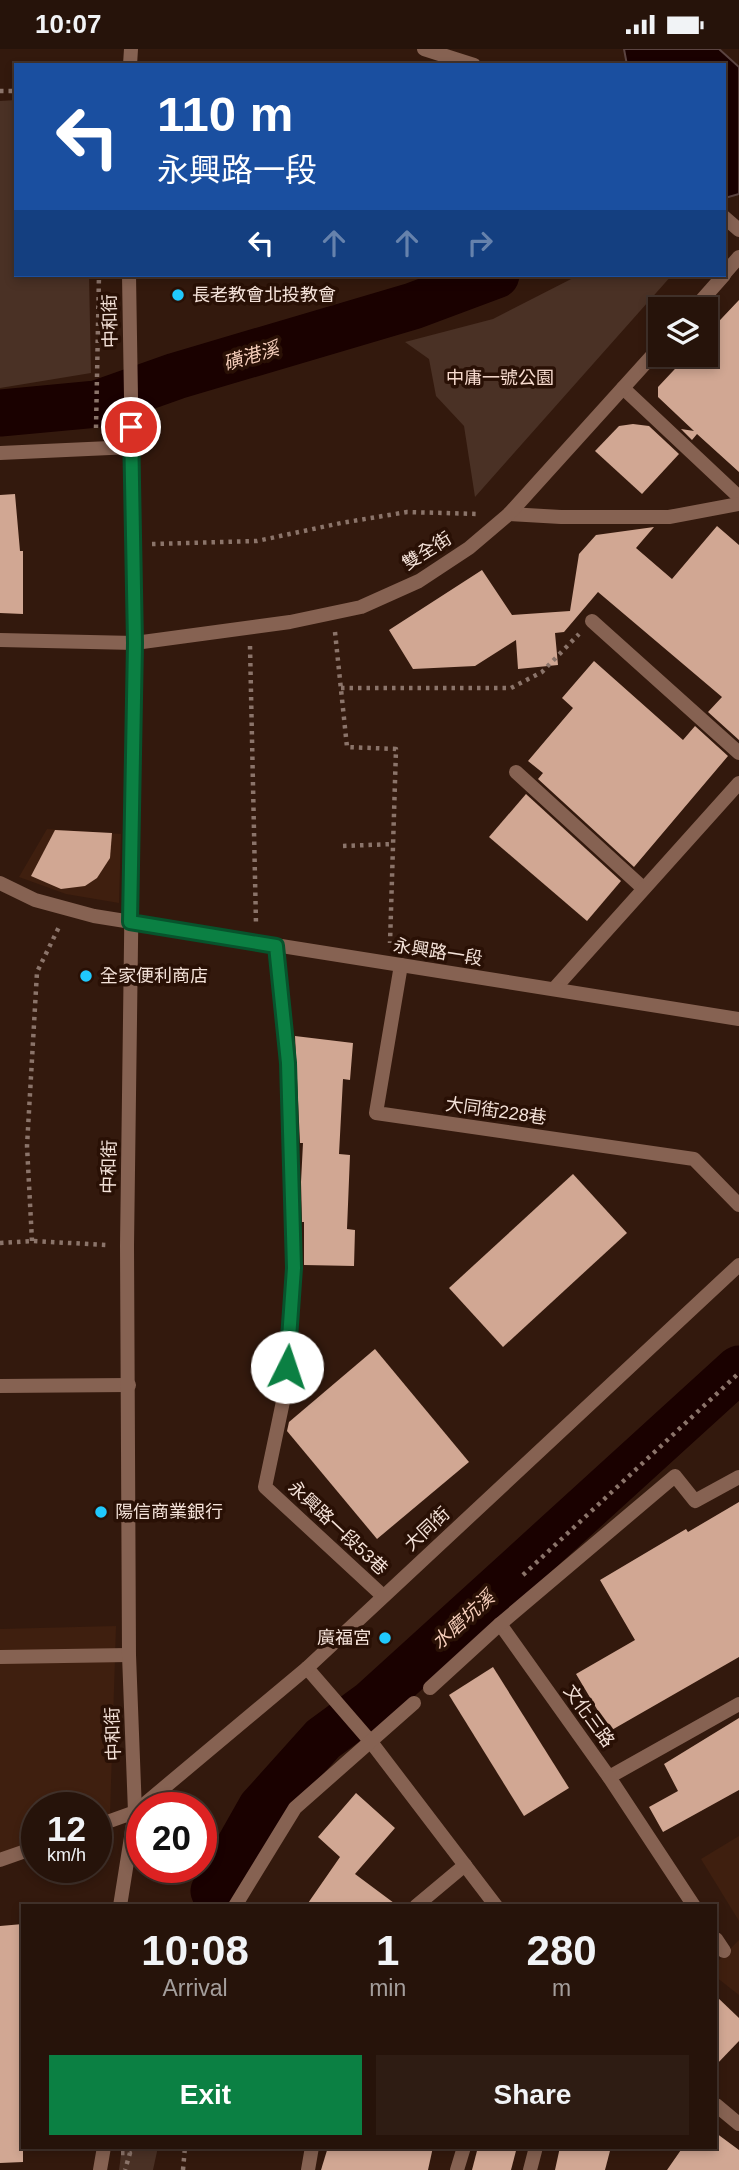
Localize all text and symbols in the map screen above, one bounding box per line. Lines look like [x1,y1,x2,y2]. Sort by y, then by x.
text: 10:07 [35,9,102,39]
text: 110 m [157,87,293,141]
icon: left [42,91,133,182]
text: 永興路一段 [157,152,317,188]
icon: left [242,224,280,262]
icon: ahead [315,224,353,262]
icon: ahead [388,224,426,262]
icon: right [461,224,499,262]
place label: 長老教會北投教會 [192,285,336,305]
marker: 長老教會北投教會 [170,287,186,303]
street label: 中和街 [100,294,120,348]
map controls [648,297,718,367]
button: layers [648,297,718,367]
water label: 磺港溪 [221,337,284,374]
park label: 中庸一號公園 [446,368,554,388]
pin [101,397,161,457]
icon: arrive [112,408,150,446]
street label: 雙全街 [399,528,455,574]
street label: 永興路一段 [392,935,484,969]
place label: 全家便利商店 [100,966,208,986]
marker: 全家便利商店 [78,968,94,984]
street label: 大同街228巷 [444,1094,548,1128]
street label: 中和街 [99,1140,119,1194]
position arrow [250,1330,324,1404]
street label: 永興路一段53巷 [284,1477,392,1579]
place label: 陽信商業銀行 [115,1502,223,1522]
street label: 大同街 [400,1503,454,1555]
marker: 陽信商業銀行 [93,1504,109,1520]
water label: 水磨坑溪 [428,1585,500,1653]
place label: 廣福宮 [317,1628,371,1648]
marker: 廣福宮 [377,1630,393,1646]
street label: 文化三路 [560,1681,618,1751]
street label: 中和街 [102,1707,124,1761]
speed limit sign: 20 [126,1792,217,1883]
text: 12 [47,1809,86,1848]
text: km/h [47,1845,86,1865]
text: 10:08 [141,1927,249,1974]
text: 1 [376,1927,399,1974]
text: 280 [527,1927,597,1974]
text: Arrival [162,1975,228,2001]
text: min [369,1975,406,2001]
text: m [552,1975,571,2001]
button: Exit [49,2055,362,2135]
button: Share [376,2055,689,2135]

